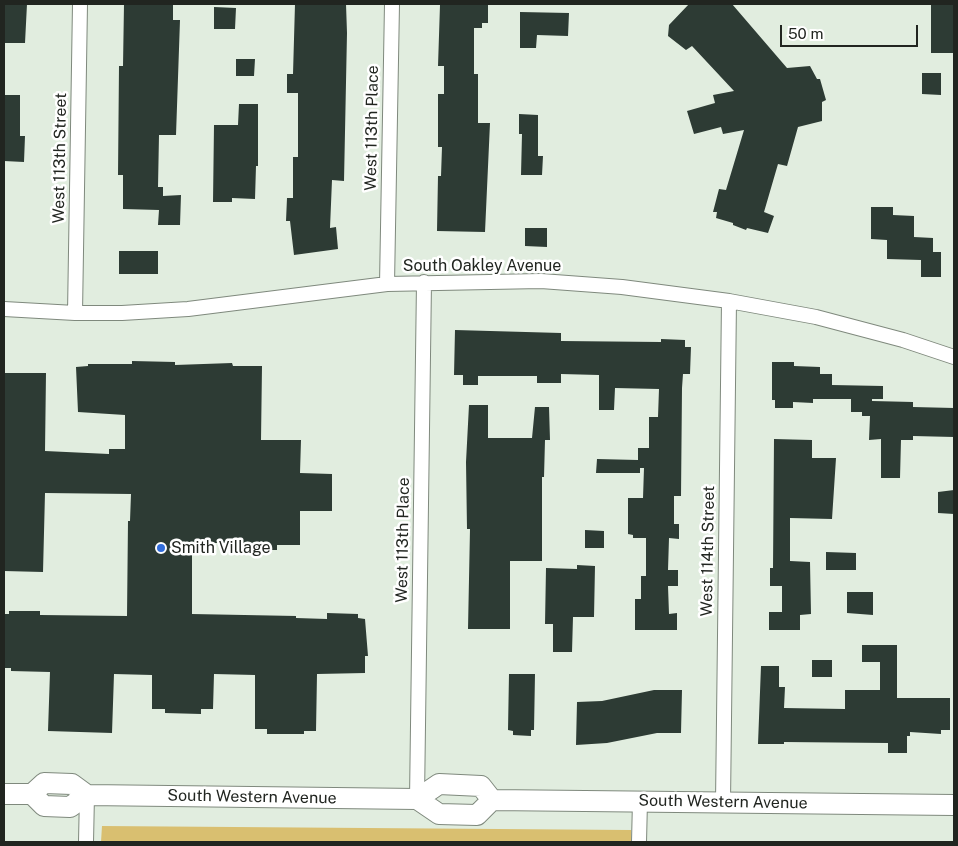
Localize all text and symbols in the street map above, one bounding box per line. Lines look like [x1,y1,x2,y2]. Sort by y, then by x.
scale bar [783,15,920,47]
text: 50 m [788,25,823,42]
street label: West 113th Place [361,65,383,191]
street label: West 113th Street [49,92,71,224]
street label: South Oakley Avenue [403,256,561,276]
street label: West 113th Place [392,477,414,603]
street label: West 114th Street [697,485,719,617]
place label: Smith Village [171,538,271,558]
marker: Smith Village [155,542,167,554]
street label: South Western Avenue [167,786,337,808]
street label: South Western Avenue [638,791,808,813]

